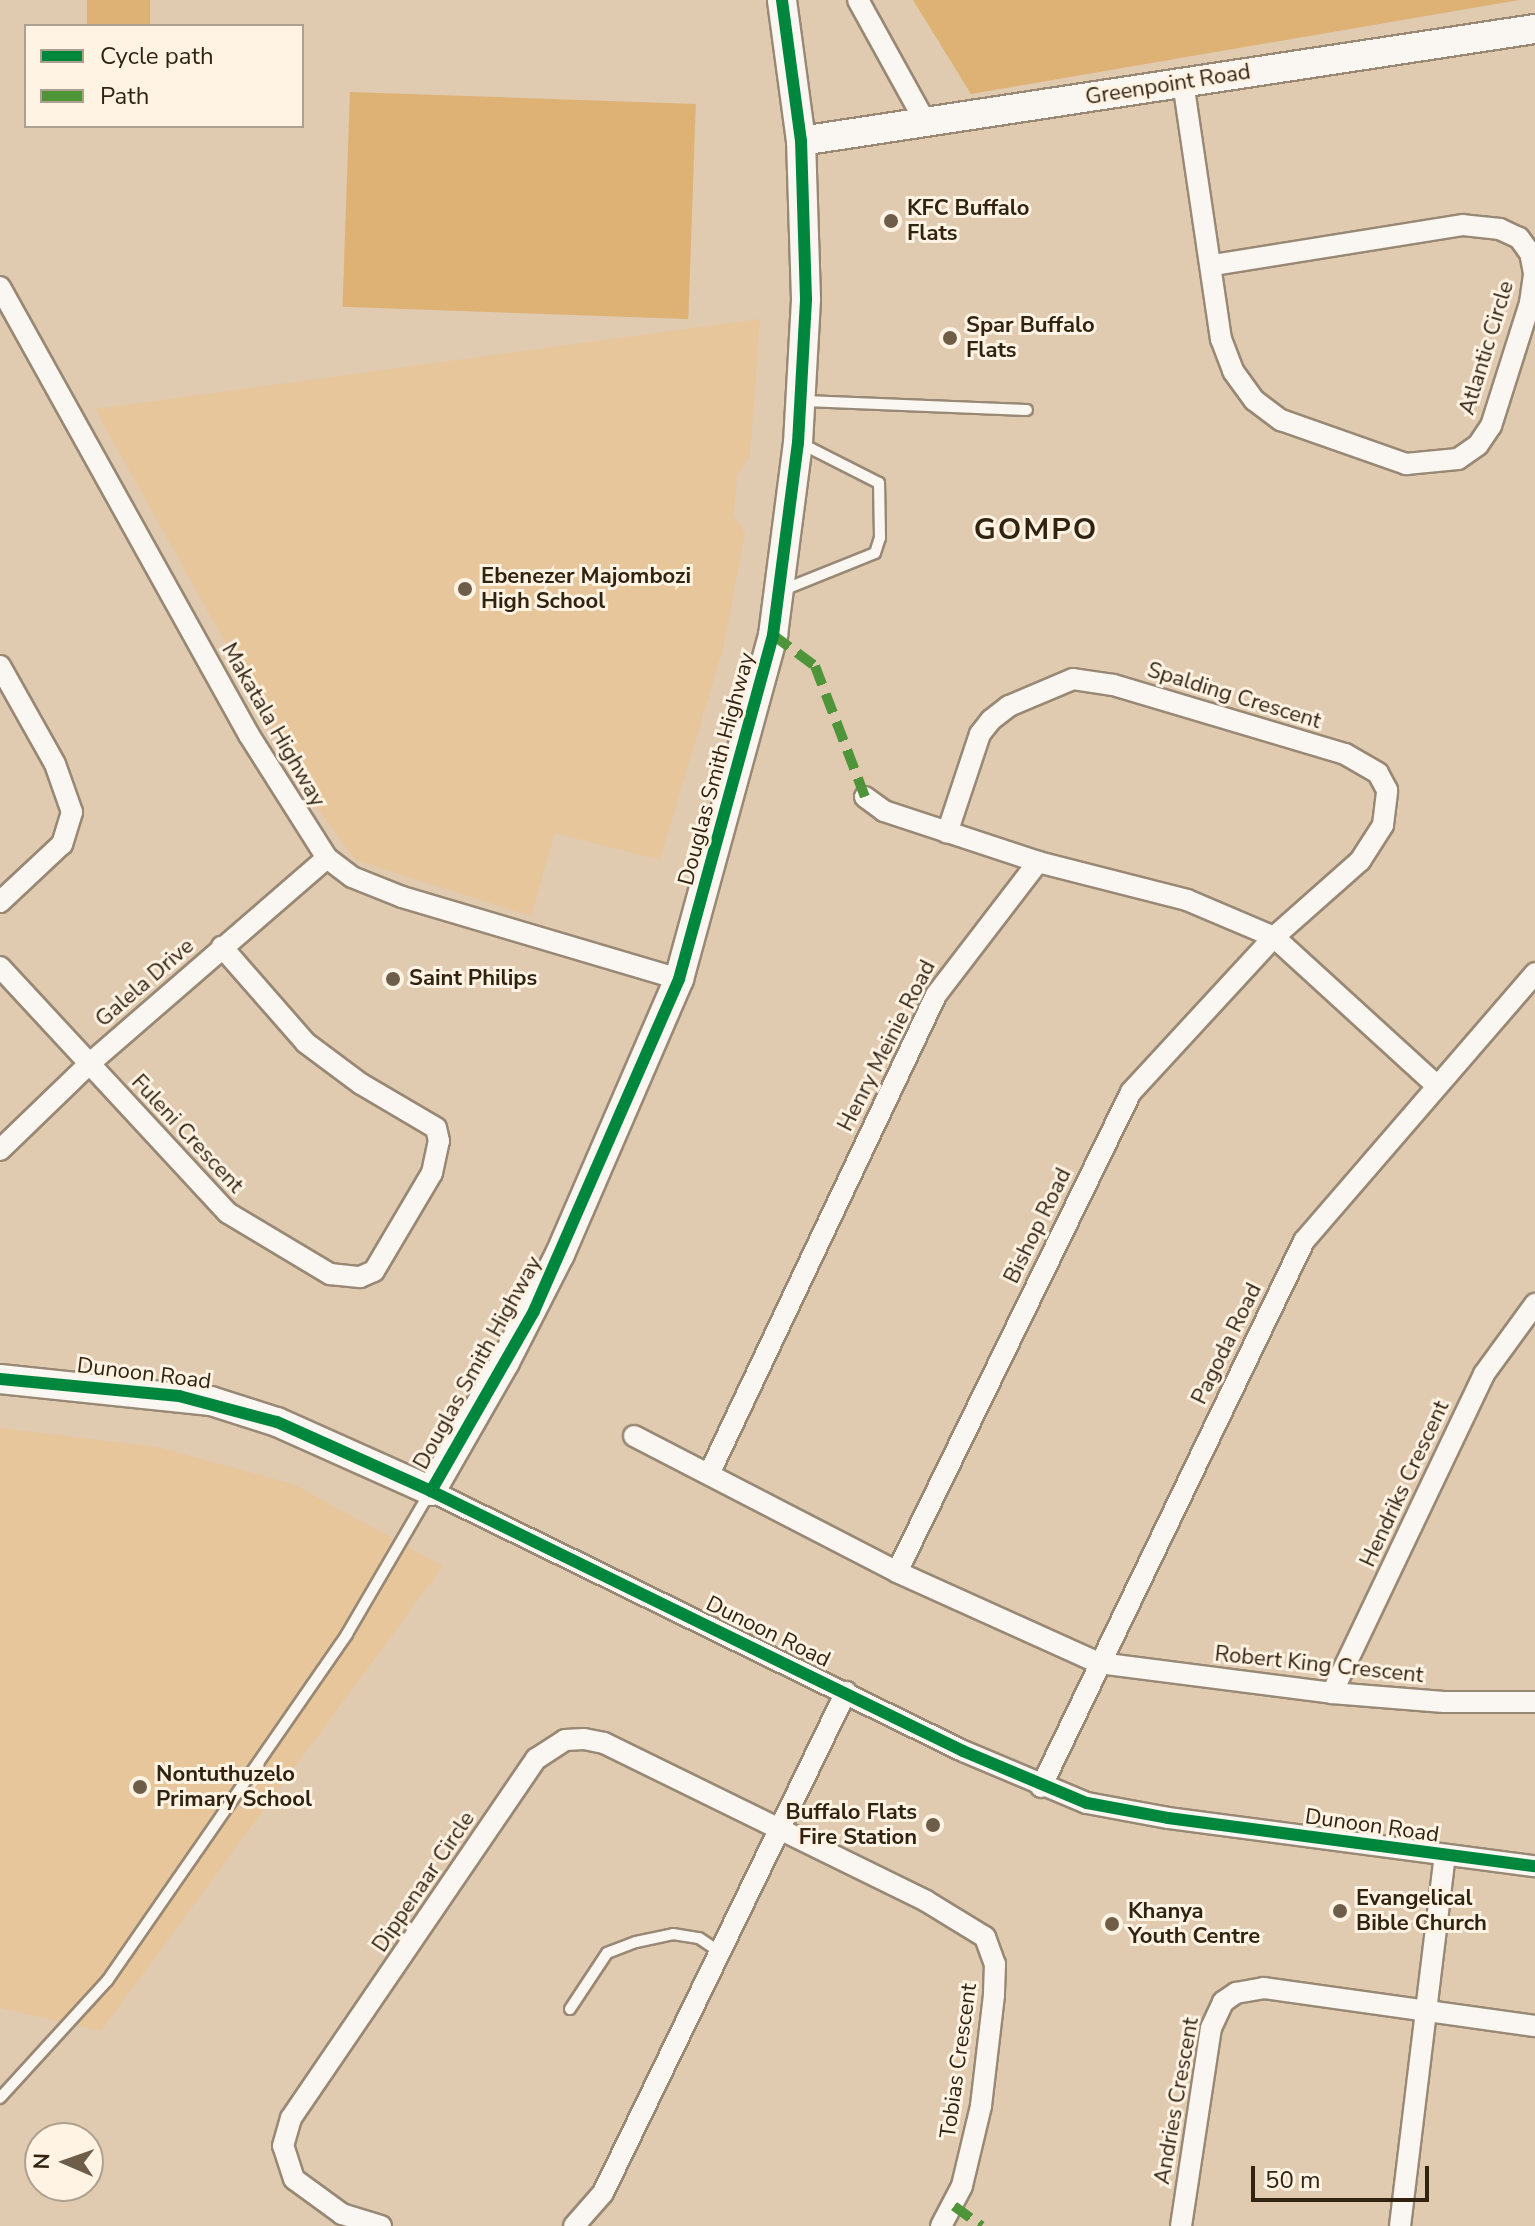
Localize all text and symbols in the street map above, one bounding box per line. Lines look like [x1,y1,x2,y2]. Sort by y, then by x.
legend [24,24,304,128]
text: Cycle path [100,40,214,72]
street label: Greenpoint Road [1084,59,1252,111]
text: Path [100,80,149,112]
place label: KFC Buffalo Flats [907,195,1029,246]
marker: KFC Buffalo Flats [882,212,900,230]
street label: Atlantic Circle [1454,278,1520,418]
place label: Spar Buffalo Flats [966,312,1095,364]
marker: Spar Buffalo Flats [941,329,959,347]
district label: GOMPO [974,512,1098,548]
place label: Ebenezer Majombozi High School [481,563,691,614]
marker: Ebenezer Majombozi High School [456,580,474,598]
street label: Makatala Highway [215,639,331,811]
street label: Douglas Smith Highway [673,650,761,888]
street label: Spalding Crescent [1144,657,1324,735]
street label: Galela Drive [90,933,200,1033]
street label: Henry Meinie Road [833,956,941,1136]
place label: Saint Philips [409,966,537,992]
marker: Saint Philips [384,970,402,988]
street label: Fuleni Crescent [125,1069,249,1199]
street label: Bishop Road [999,1164,1077,1288]
street label: Douglas Smith Highway [408,1252,548,1474]
street label: Pagoda Road [1186,1279,1268,1409]
street label: Dunoon Road [75,1353,213,1395]
street label: Hendriks Crescent [1355,1397,1455,1571]
street label: Dunoon Road [702,1591,834,1673]
street label: Robert King Crescent [1213,1641,1425,1689]
place label: Nontuthuzelo Primary School [156,1761,312,1812]
marker: Nontuthuzelo Primary School [131,1778,149,1796]
place label: Buffalo Flats Fire Station [786,1799,917,1850]
street label: Dunoon Road [1303,1804,1441,1848]
street label: Dippenaar Circle [367,1807,481,1957]
marker: Buffalo Flats Fire Station [924,1816,942,1834]
place label: Evangelical Bible Church [1356,1885,1487,1936]
place label: Khanya Youth Centre [1128,1898,1260,1950]
marker: Evangelical Bible Church [1331,1902,1349,1920]
marker: Khanya Youth Centre [1103,1915,1121,1933]
street label: Tobias Crescent [935,1982,983,2140]
street label: Andries Crescent [1149,2016,1205,2186]
north arrow [24,2122,104,2202]
scale bar [1255,2150,1433,2200]
text: N [27,2152,57,2170]
text: 50 m [1265,2164,1321,2196]

